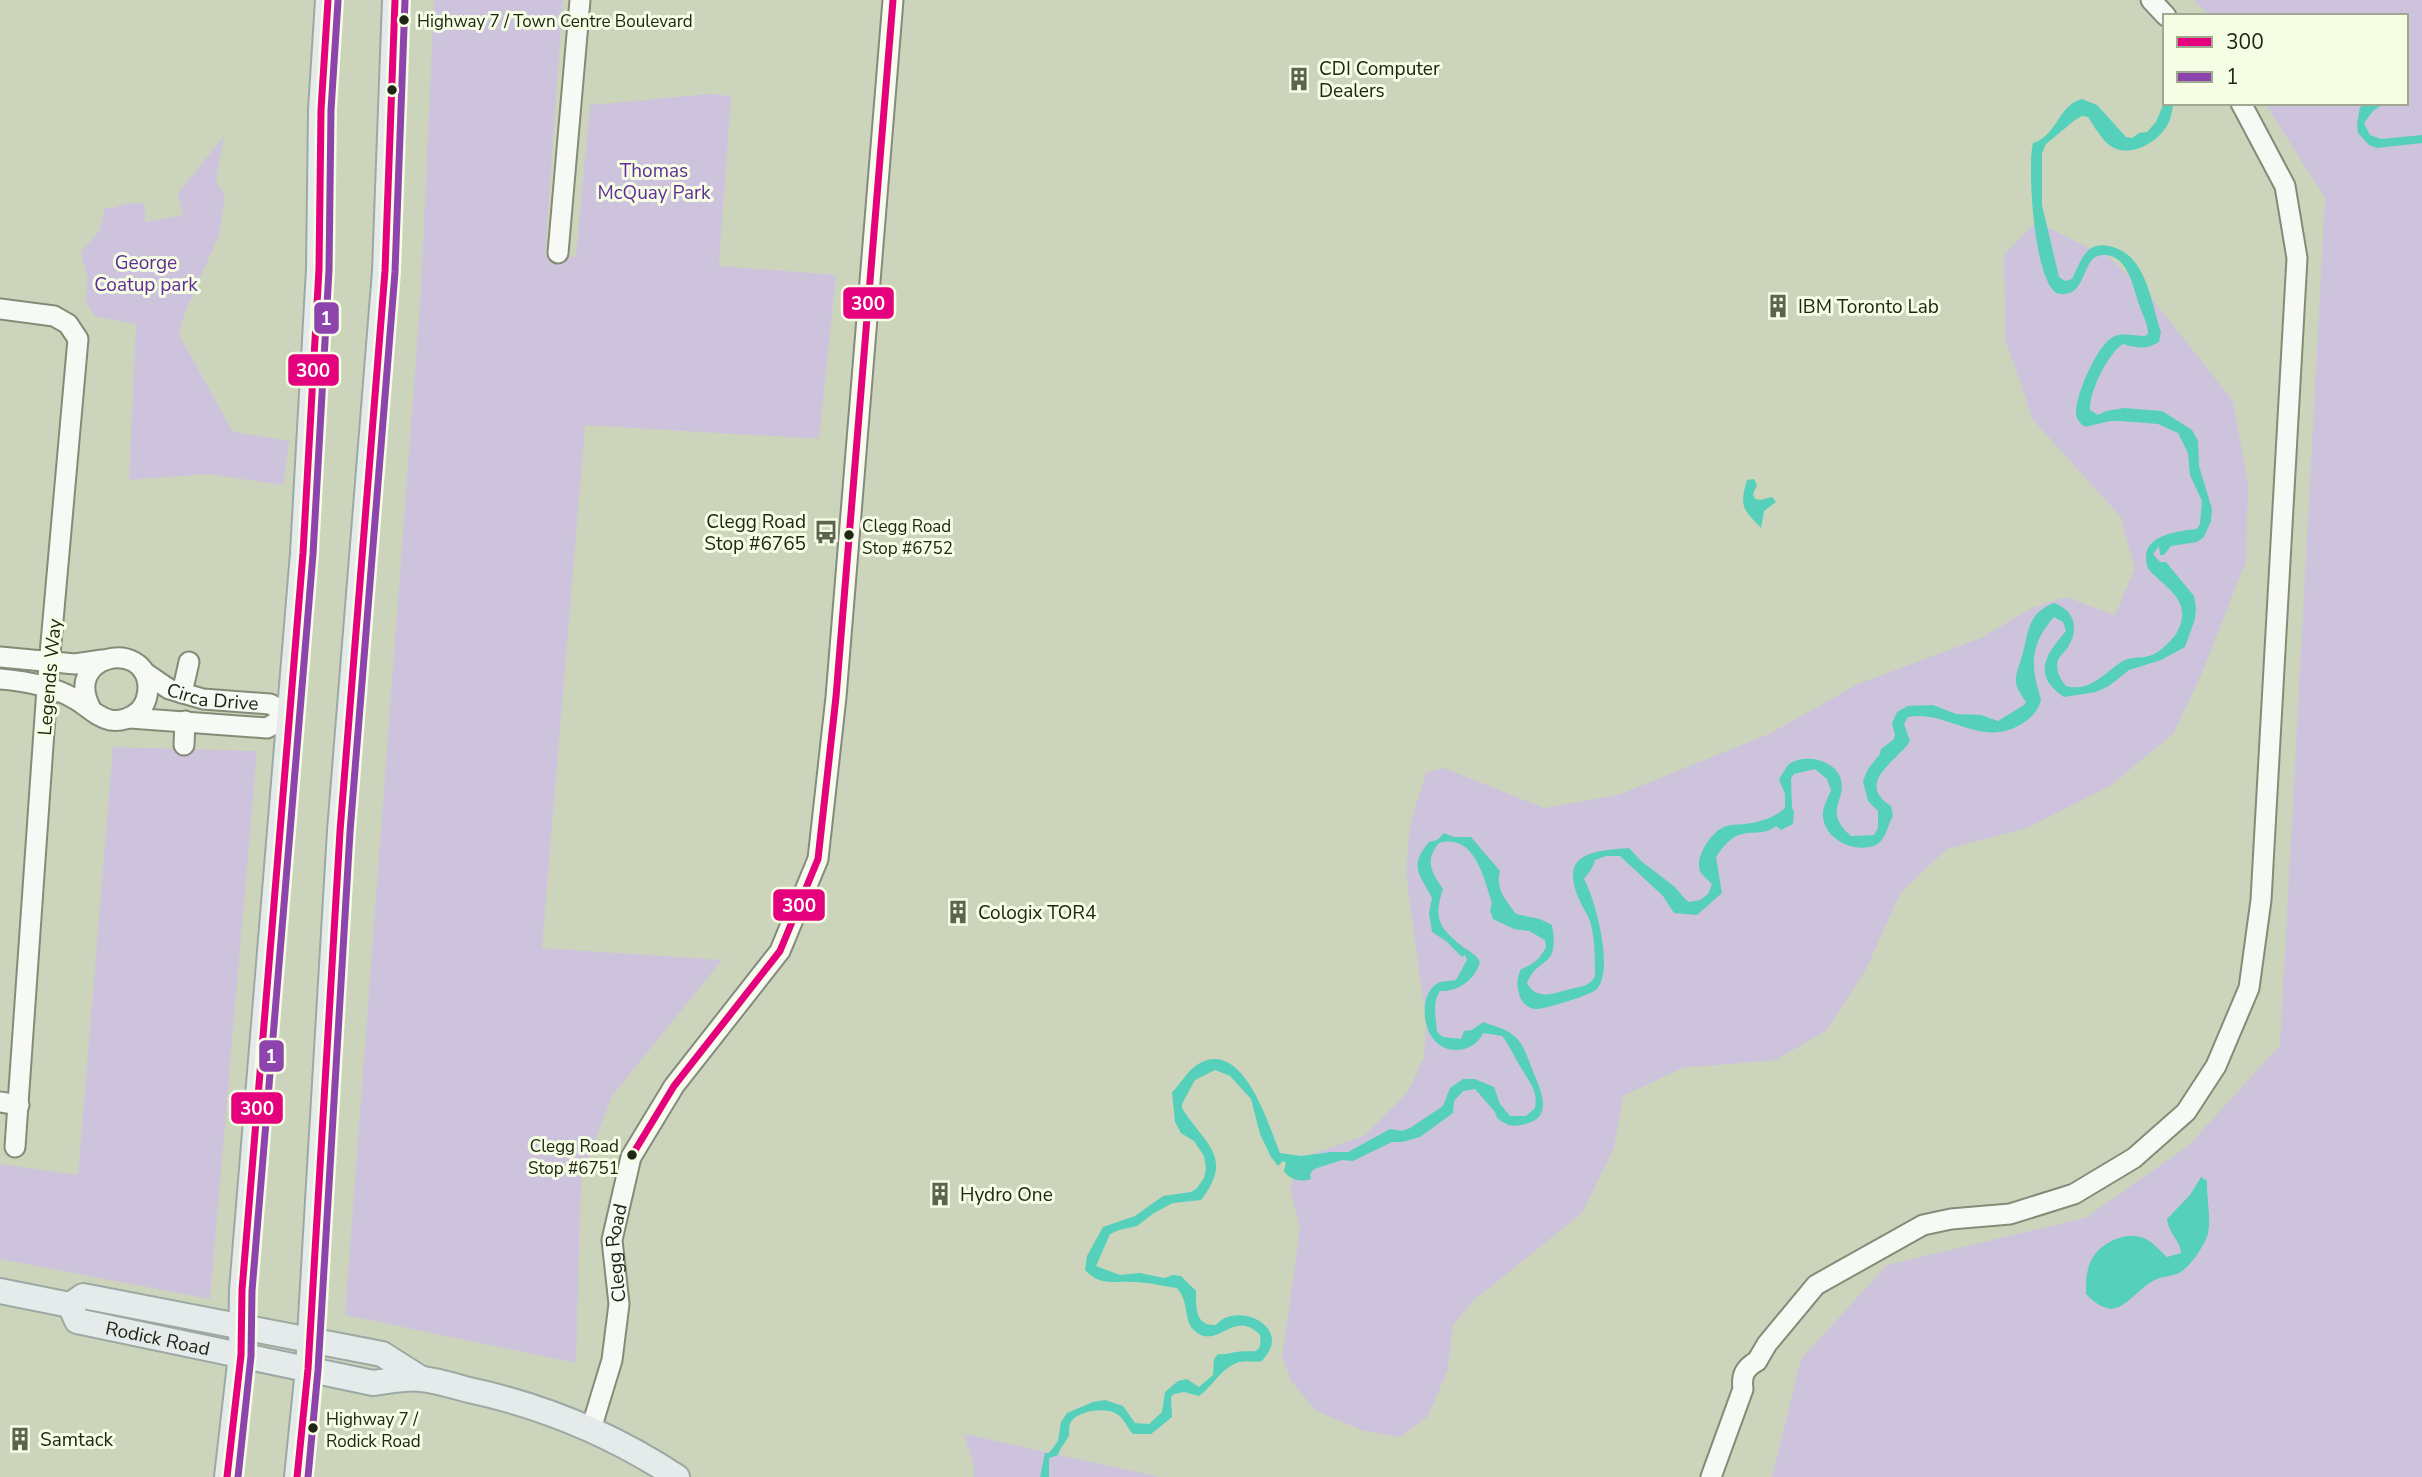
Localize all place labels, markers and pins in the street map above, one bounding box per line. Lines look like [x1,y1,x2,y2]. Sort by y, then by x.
place label: Highway 7 / Town Centre Boulevard [417,10,693,33]
marker: Highway 7 / Town Centre Boulevard [397,13,411,27]
place label: CDI Computer Dealers [1319,56,1440,104]
building icon: CDI Computer Dealers [1285,65,1313,93]
unlabelled marker [385,83,399,97]
building icon: IBM Toronto Lab [1764,292,1792,320]
place label: IBM Toronto Lab [1798,294,1939,320]
place label: Clegg Road Stop #6765 [704,509,806,557]
place label: Clegg Road Stop #6752 [862,515,953,560]
bus stop icon: Clegg Road Stop #6765 [812,518,840,546]
marker: Clegg Road Stop #6752 [842,528,856,542]
building icon: Cologix TOR4 [944,898,972,926]
place label: Cologix TOR4 [978,900,1096,926]
place label: Clegg Road Stop #6751 [528,1135,619,1180]
marker: Clegg Road Stop #6751 [625,1148,639,1162]
building icon: Hydro One [926,1180,954,1208]
place label: Hydro One [960,1182,1053,1208]
place label: Highway 7 / Rodick Road [326,1408,421,1453]
marker: Highway 7 / Rodick Road [306,1421,320,1435]
building icon: Samtack [6,1425,34,1453]
place label: Samtack [40,1427,114,1453]

